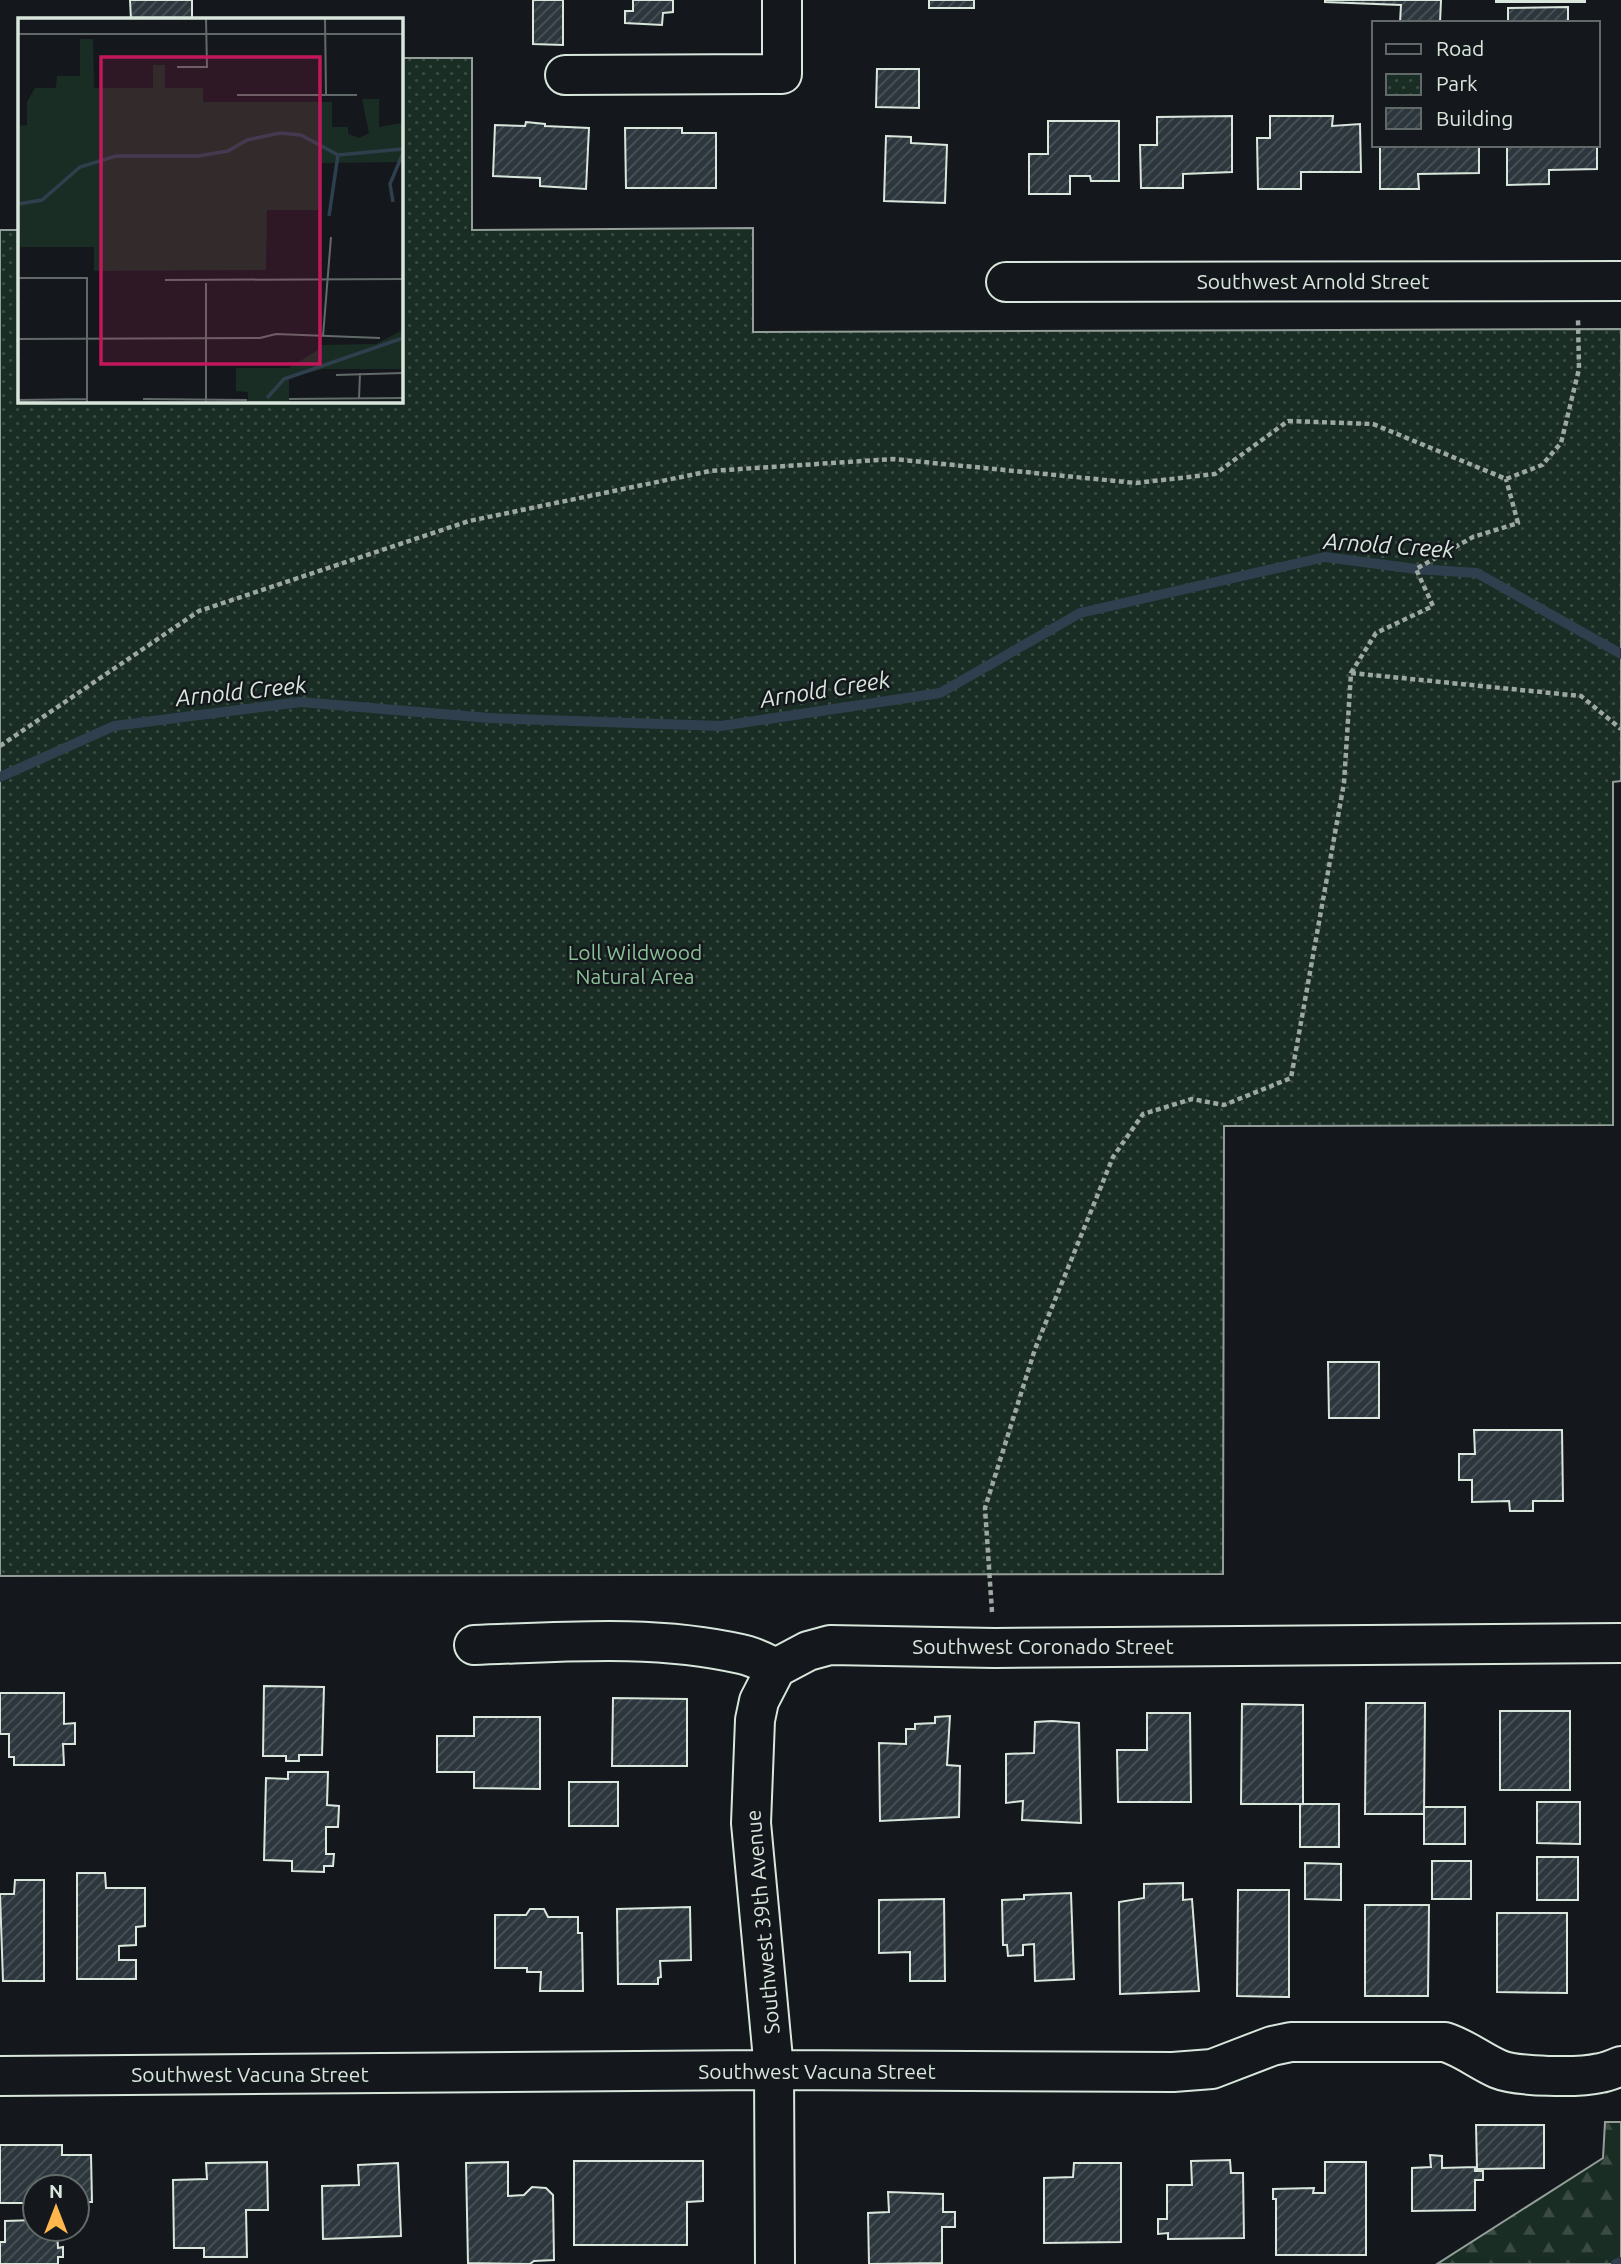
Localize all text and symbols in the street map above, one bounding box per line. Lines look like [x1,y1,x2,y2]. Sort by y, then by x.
inset map [18,18,402,402]
legend [1372,21,1600,147]
text: Road [1436,36,1484,60]
text: Park [1436,71,1478,95]
text: Building [1436,106,1513,130]
street label: Southwest Arnold Street [1197,269,1429,293]
water label: Arnold Creek [1322,528,1456,562]
water label: Arnold Creek [757,666,892,712]
water label: Arnold Creek [173,672,308,710]
park label: Loll Wildwood Natural Area [568,940,702,988]
street label: Southwest Coronado Street [912,1634,1174,1658]
street label: Southwest 39th Avenue [740,1809,784,2035]
street label: Southwest Vacuna Street [698,2059,936,2083]
street label: Southwest Vacuna Street [131,2062,369,2086]
north arrow [21,2173,91,2243]
text: N [49,2180,63,2202]

